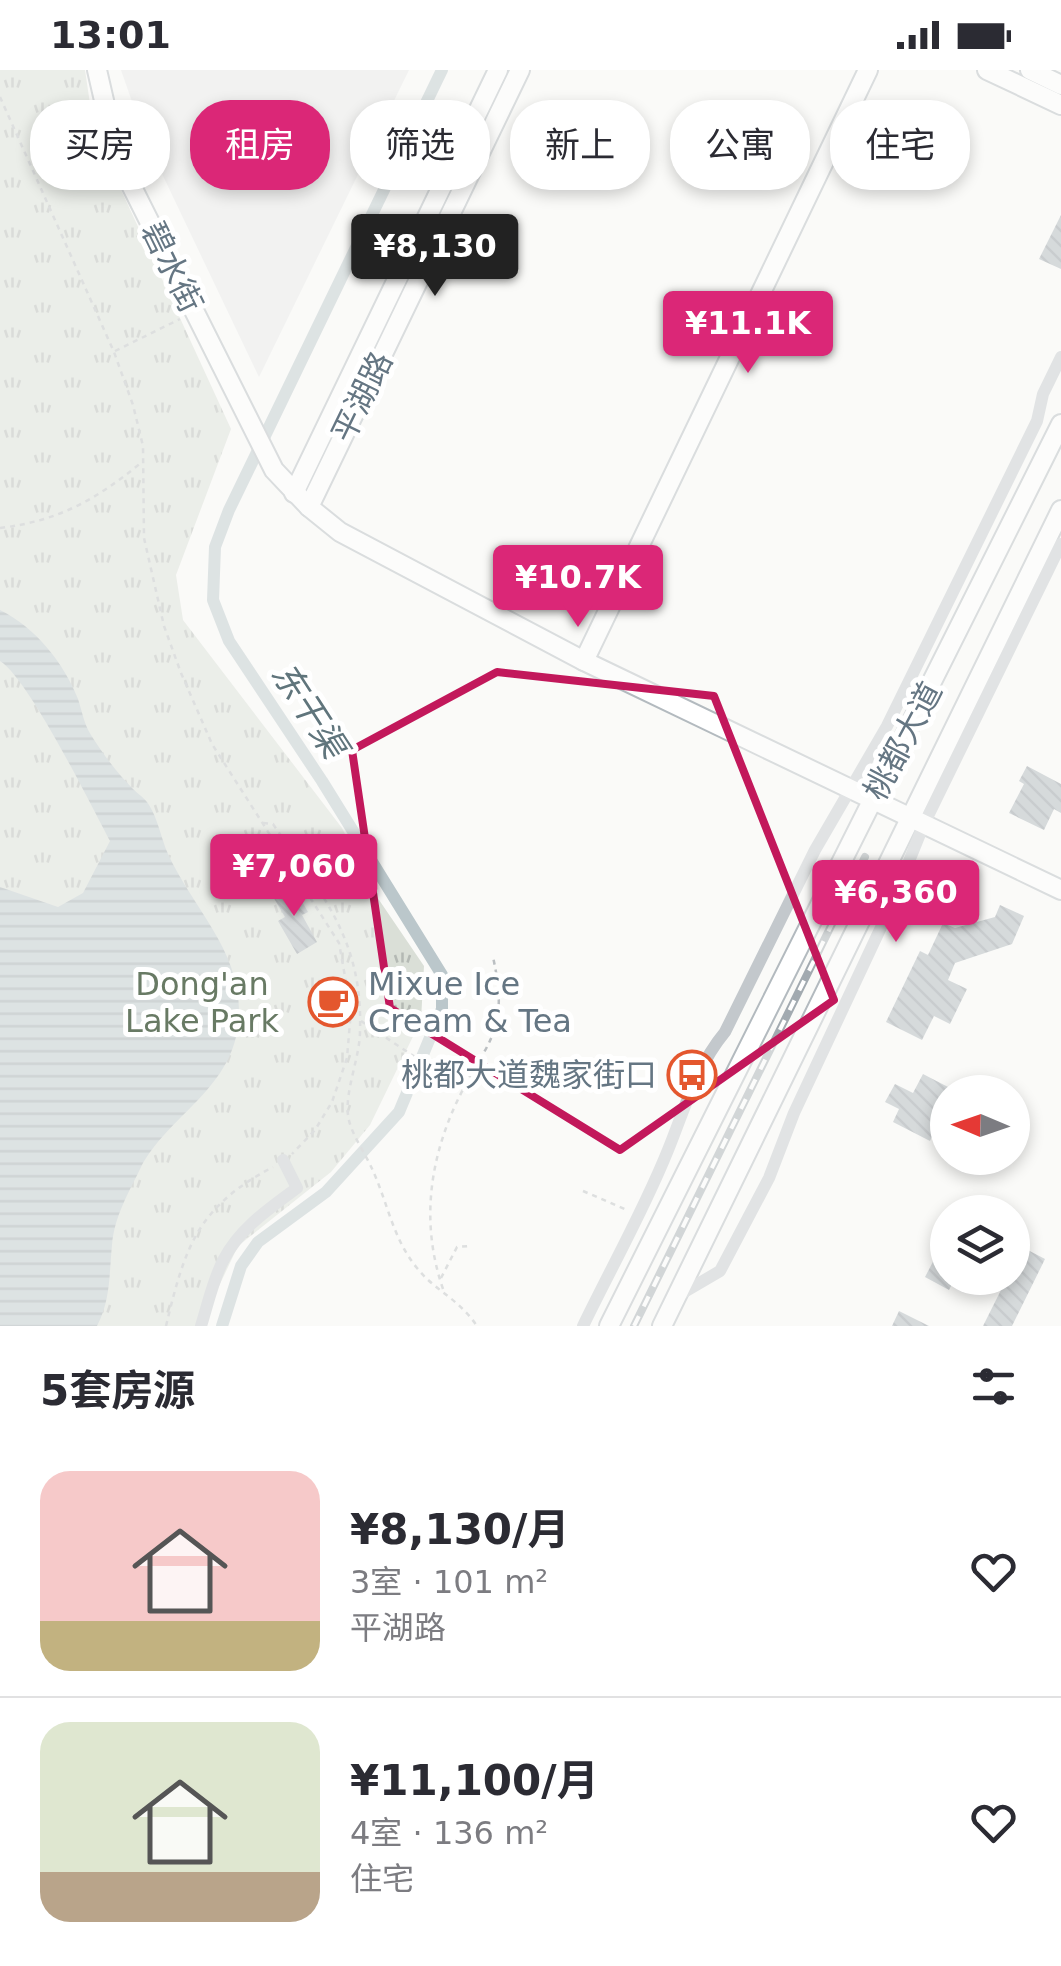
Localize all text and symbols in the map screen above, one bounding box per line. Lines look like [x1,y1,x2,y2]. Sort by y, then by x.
text: 13:01 [50,13,171,57]
chip: 买房 [30,100,170,190]
chip: 租房 [190,100,330,190]
chip: 筛选 [350,100,490,190]
chip: 新上 [510,100,650,190]
chip: 公寓 [670,100,810,190]
chip: 住宅 [830,100,970,190]
pin: ¥8,130 [354,214,516,299]
street label: 碧水街 [134,216,210,318]
text: ¥8,130 [373,227,497,265]
pin: ¥11.1K [667,291,829,376]
text: ¥11.1K [685,304,811,342]
street label: 平湖路 [324,346,400,448]
pin: ¥10.7K [497,545,659,630]
text: ¥10.7K [515,558,641,596]
water label: 东干渠 [264,655,357,769]
street label: 桃都大道 [856,676,950,806]
pin: ¥7,060 [213,834,375,919]
text: ¥7,060 [232,847,356,885]
pin: ¥6,360 [815,860,977,945]
text: ¥6,360 [834,873,958,911]
park label: Dong'an Lake Park [125,965,279,1040]
place label: Mixue Ice Cream & Tea [368,965,572,1040]
cafe icon: Mixue Ice Cream & Tea [307,976,359,1028]
bus stop icon: 桃都大道魏家街口 [666,1049,718,1101]
place label: 桃都大道魏家街口 [401,1056,657,1094]
north arrow [930,1075,1030,1175]
map controls [930,1075,1030,1295]
button: layers [930,1195,1030,1295]
icon: filters [966,1359,1021,1414]
text: 5套房源 [40,1366,195,1415]
text: ¥8,130/月 [350,1505,569,1554]
icon: home [120,1511,240,1631]
icon: heart [966,1544,1021,1599]
text: 3室 · 101 m² [350,1563,548,1601]
text: 平湖路 [350,1609,446,1647]
text: ¥11,100/月 [350,1756,599,1805]
icon: home [120,1762,240,1882]
icon: heart [966,1795,1021,1850]
text: 4室 · 136 m² [350,1814,548,1852]
text: 住宅 [350,1860,414,1898]

